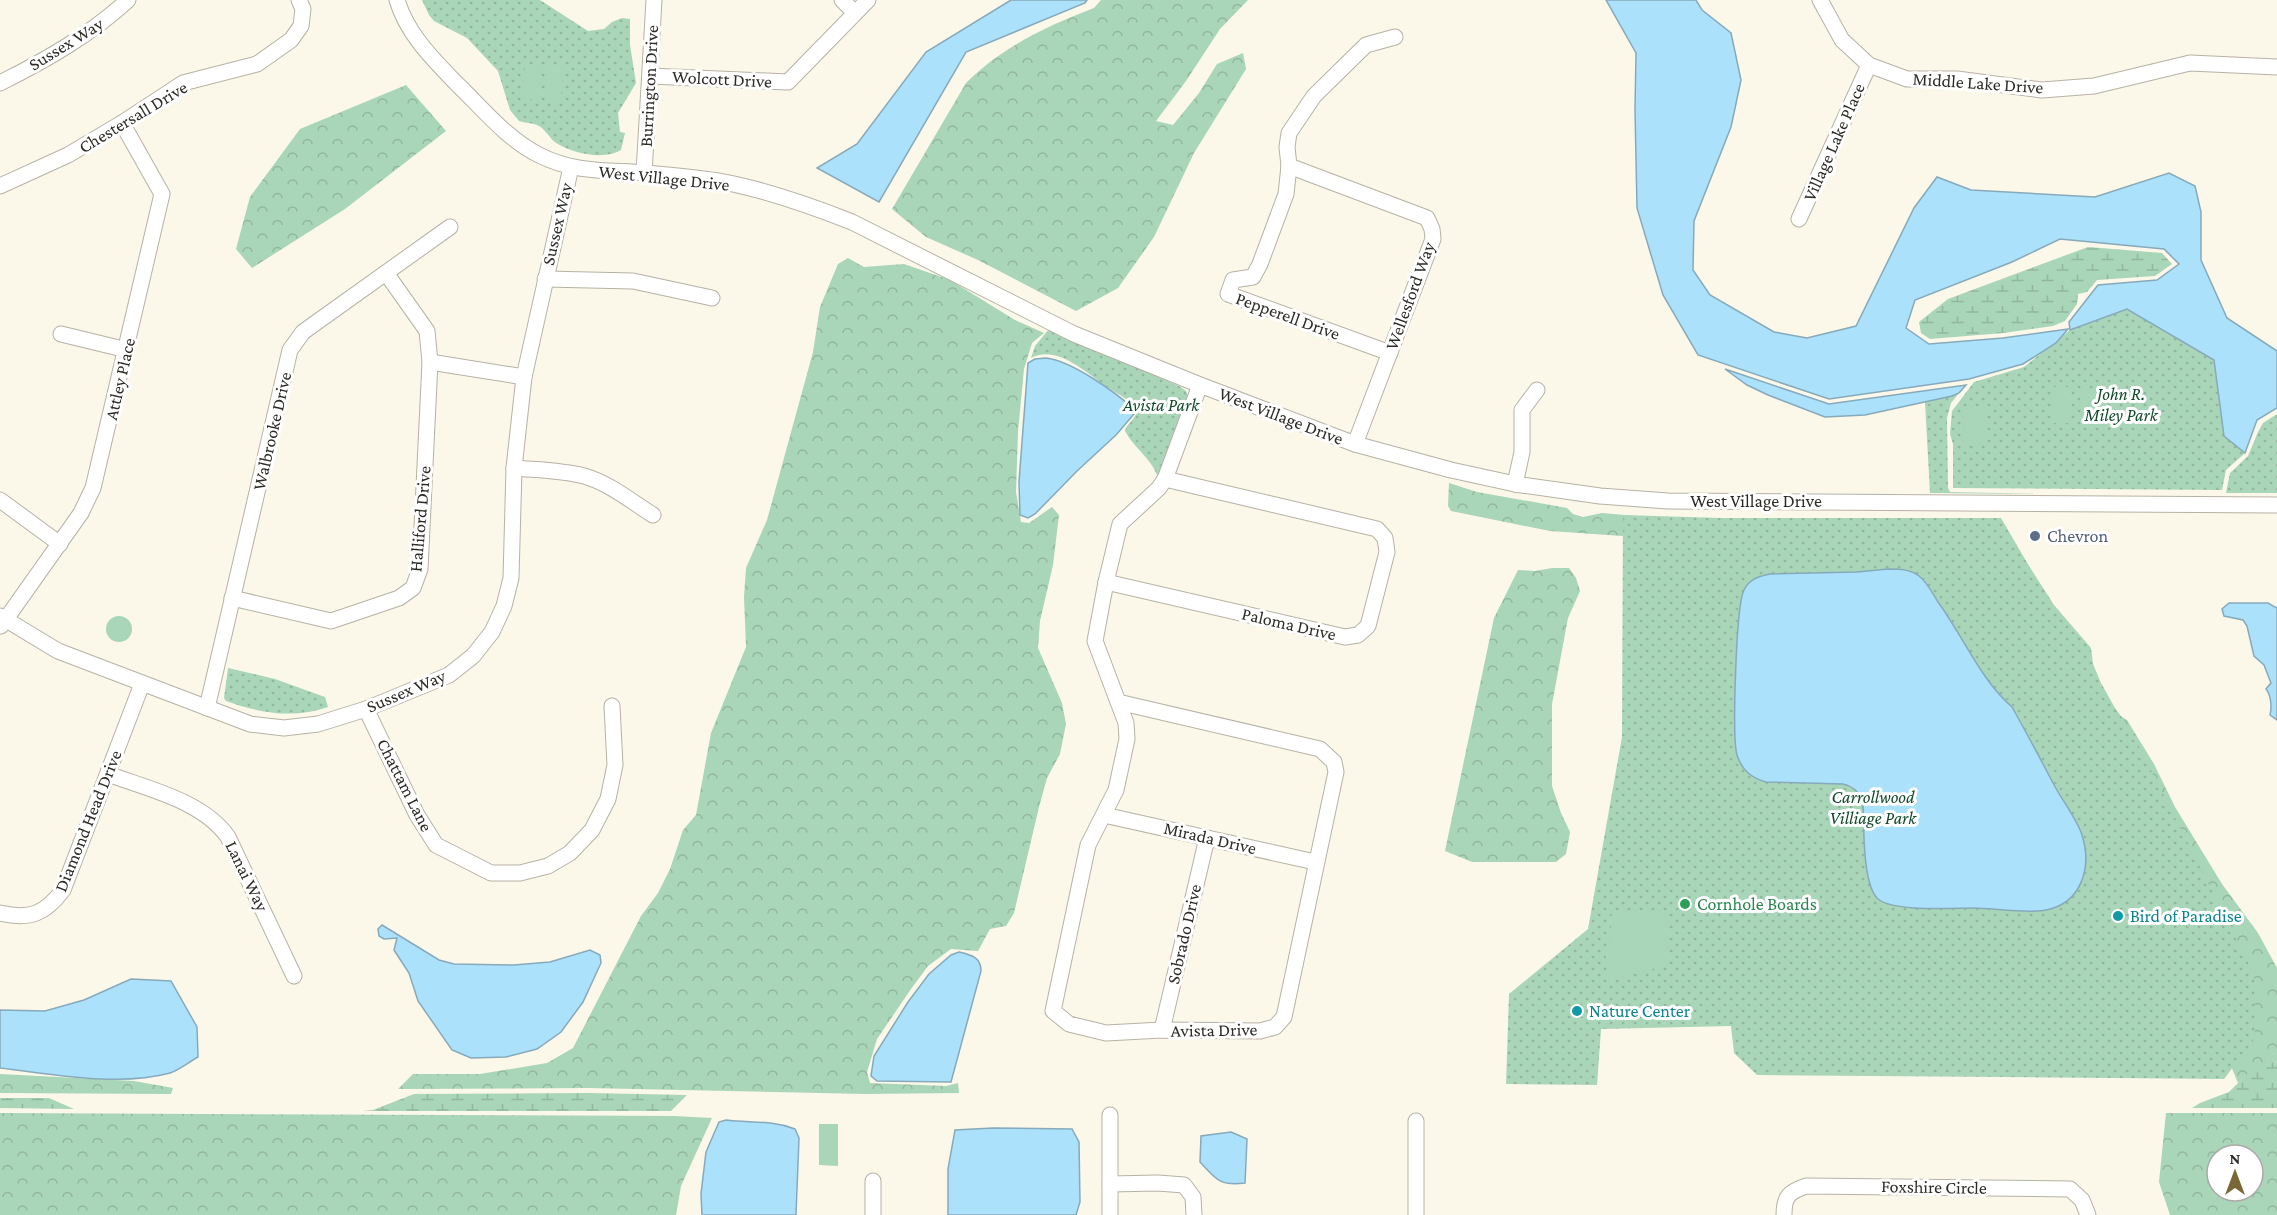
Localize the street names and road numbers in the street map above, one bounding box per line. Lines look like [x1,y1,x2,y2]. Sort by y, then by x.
street label: Sussex Way [25,13,107,75]
street label: Burrington Drive [636,24,662,148]
street label: Wolcott Drive [671,66,773,92]
street label: Middle Lake Drive [1912,68,2044,98]
street label: Chestersall Drive [75,77,191,157]
street label: Village Lake Place [1799,80,1869,204]
street label: West Village Drive [598,161,731,195]
street label: Sussex Way [538,180,576,267]
street label: Wellesford Way [1381,239,1439,353]
street label: Pepperell Drive [1233,288,1343,344]
street label: Attley Place [101,336,139,422]
street label: Walbrooke Drive [249,370,295,492]
street label: West Village Drive [1216,383,1346,449]
street label: Halliford Drive [405,465,435,573]
street label: West Village Drive [1690,491,1822,511]
street label: Paloma Drive [1240,603,1338,645]
street label: Sussex Way [363,665,449,717]
street label: Chattam Lane [373,735,437,835]
street label: Diamond Head Drive [50,747,126,895]
street label: Mirada Drive [1162,818,1258,858]
street label: Lanai Way [221,838,273,915]
street label: Sobrado Drive [1163,882,1205,986]
street label: Avista Drive [1170,1019,1258,1041]
street label: Foxshire Circle [1881,1176,1987,1198]

